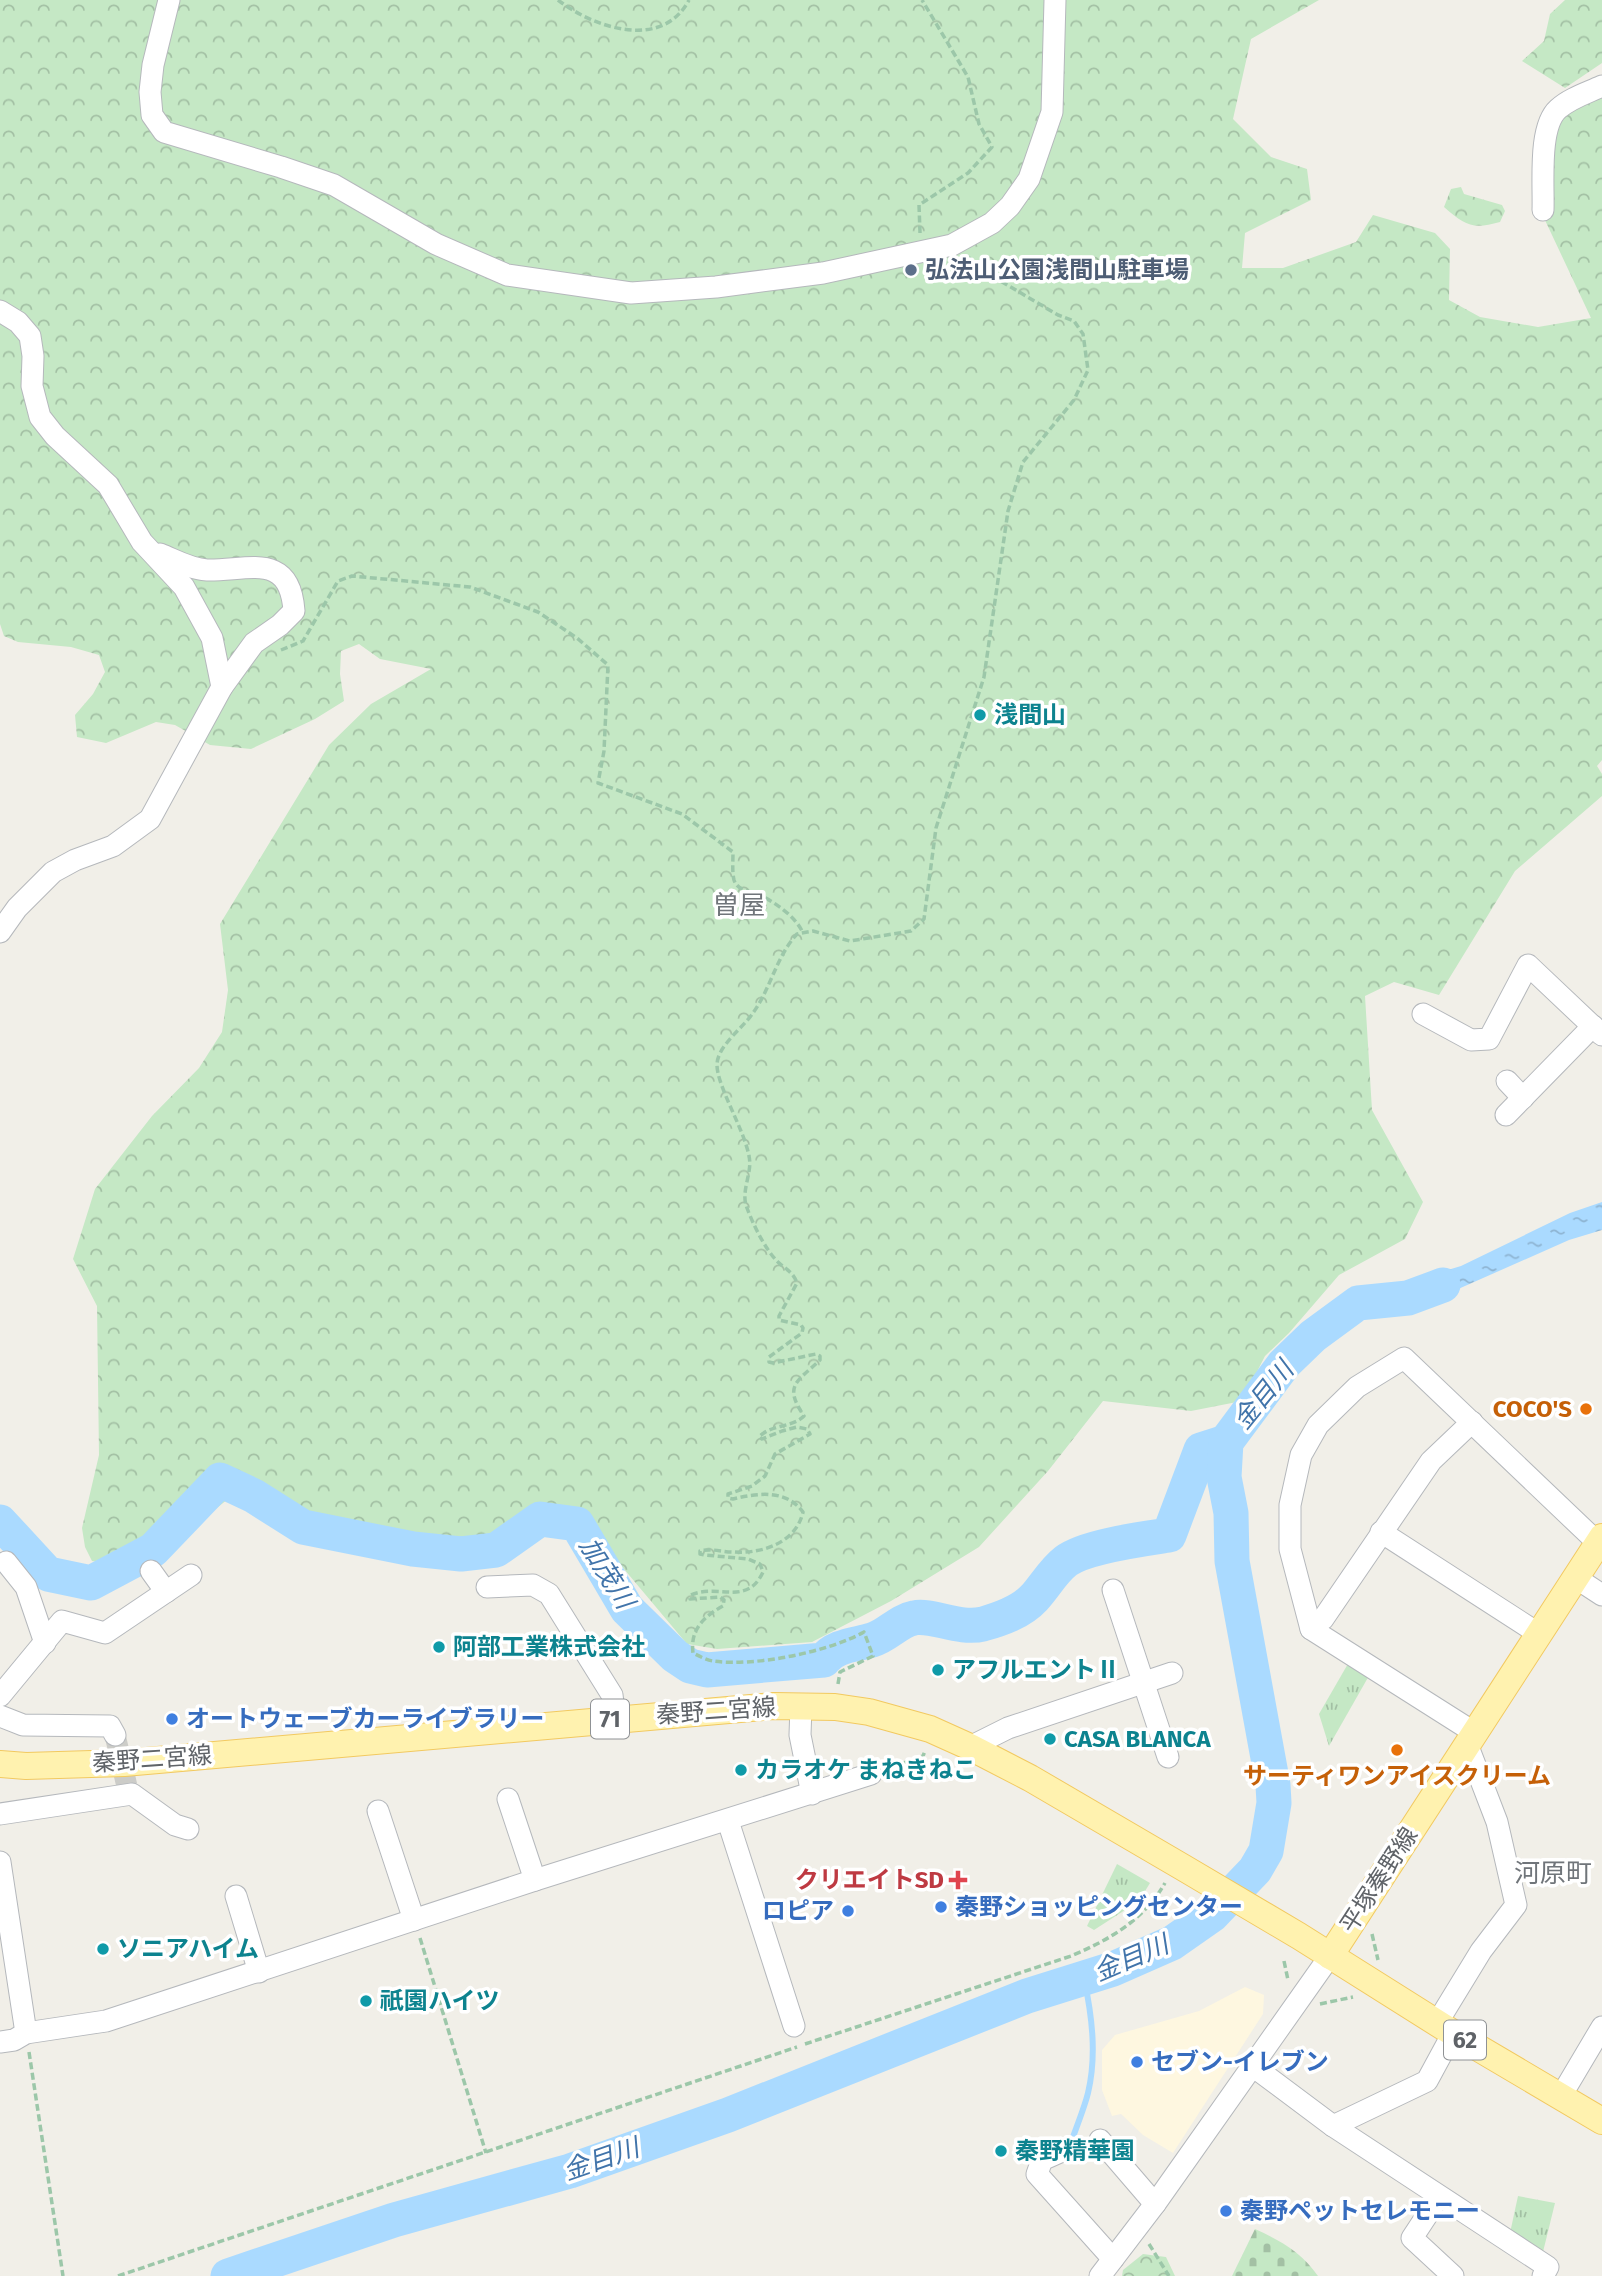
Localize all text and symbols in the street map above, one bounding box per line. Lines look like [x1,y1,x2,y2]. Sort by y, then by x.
place label: 弘法山公園浅間山駐車場 [925,256,1189,284]
marker: 弘法山公園浅間山駐車場 [903,262,919,278]
place label: 浅間山 [994,701,1066,729]
marker: 浅間山 [972,707,988,723]
district label: 曽屋 [713,890,765,921]
water label: 金目川 [1227,1353,1302,1435]
place label: COCO'S [1493,1395,1572,1423]
marker: COCO'S [1578,1401,1594,1417]
water label: 加茂川 [573,1532,642,1617]
place label: 阿部工業株式会社 [453,1633,645,1661]
marker: 阿部工業株式会社 [431,1639,447,1655]
place label: アフルエントⅡ [952,1656,1120,1684]
marker: アフルエントⅡ [930,1662,946,1678]
street label: 秦野二宮線 [655,1693,777,1729]
road number: 71 [591,1700,629,1738]
place label: オートウェーブカーライブラリー [186,1705,545,1733]
marker: オートウェーブカーライブラリー [164,1711,180,1727]
place label: CASA BLANCA [1064,1725,1211,1753]
marker: CASA BLANCA [1042,1731,1058,1747]
street label: 秦野二宮線 [91,1741,213,1777]
marker: サーティワンアイスクリーム [1389,1742,1405,1758]
place label: カラオケ まねきねこ [755,1756,977,1784]
marker: カラオケ まねきねこ [733,1762,749,1778]
place label: サーティワンアイスクリーム [1243,1762,1551,1790]
street label: 平塚秦野線 [1335,1822,1423,1938]
district label: 河原町 [1514,1858,1592,1889]
place label: クリエイトSD [795,1866,944,1894]
marker: クリエイトSD [950,1872,966,1888]
place label: 秦野ショッピングセンター [955,1893,1243,1921]
place label: ロピア [762,1897,834,1925]
marker: 秦野ショッピングセンター [933,1899,949,1915]
marker: ロピア [840,1903,856,1919]
water label: 金目川 [1089,1928,1176,1988]
place label: ソニアハイム [117,1935,259,1963]
marker: ソニアハイム [95,1941,111,1957]
place label: 祇園ハイツ [380,1987,500,2015]
marker: 祇園ハイツ [358,1993,374,2009]
road number: 62 [1444,2021,1486,2060]
place label: セブン-イレブン [1151,2048,1329,2076]
marker: セブン-イレブン [1129,2054,1145,2070]
water label: 金目川 [559,2131,646,2187]
place label: 秦野精華園 [1015,2137,1135,2165]
marker: 秦野精華園 [993,2143,1009,2159]
place label: 秦野ペットセレモニー [1240,2197,1480,2225]
marker: 秦野ペットセレモニー [1218,2203,1234,2219]

